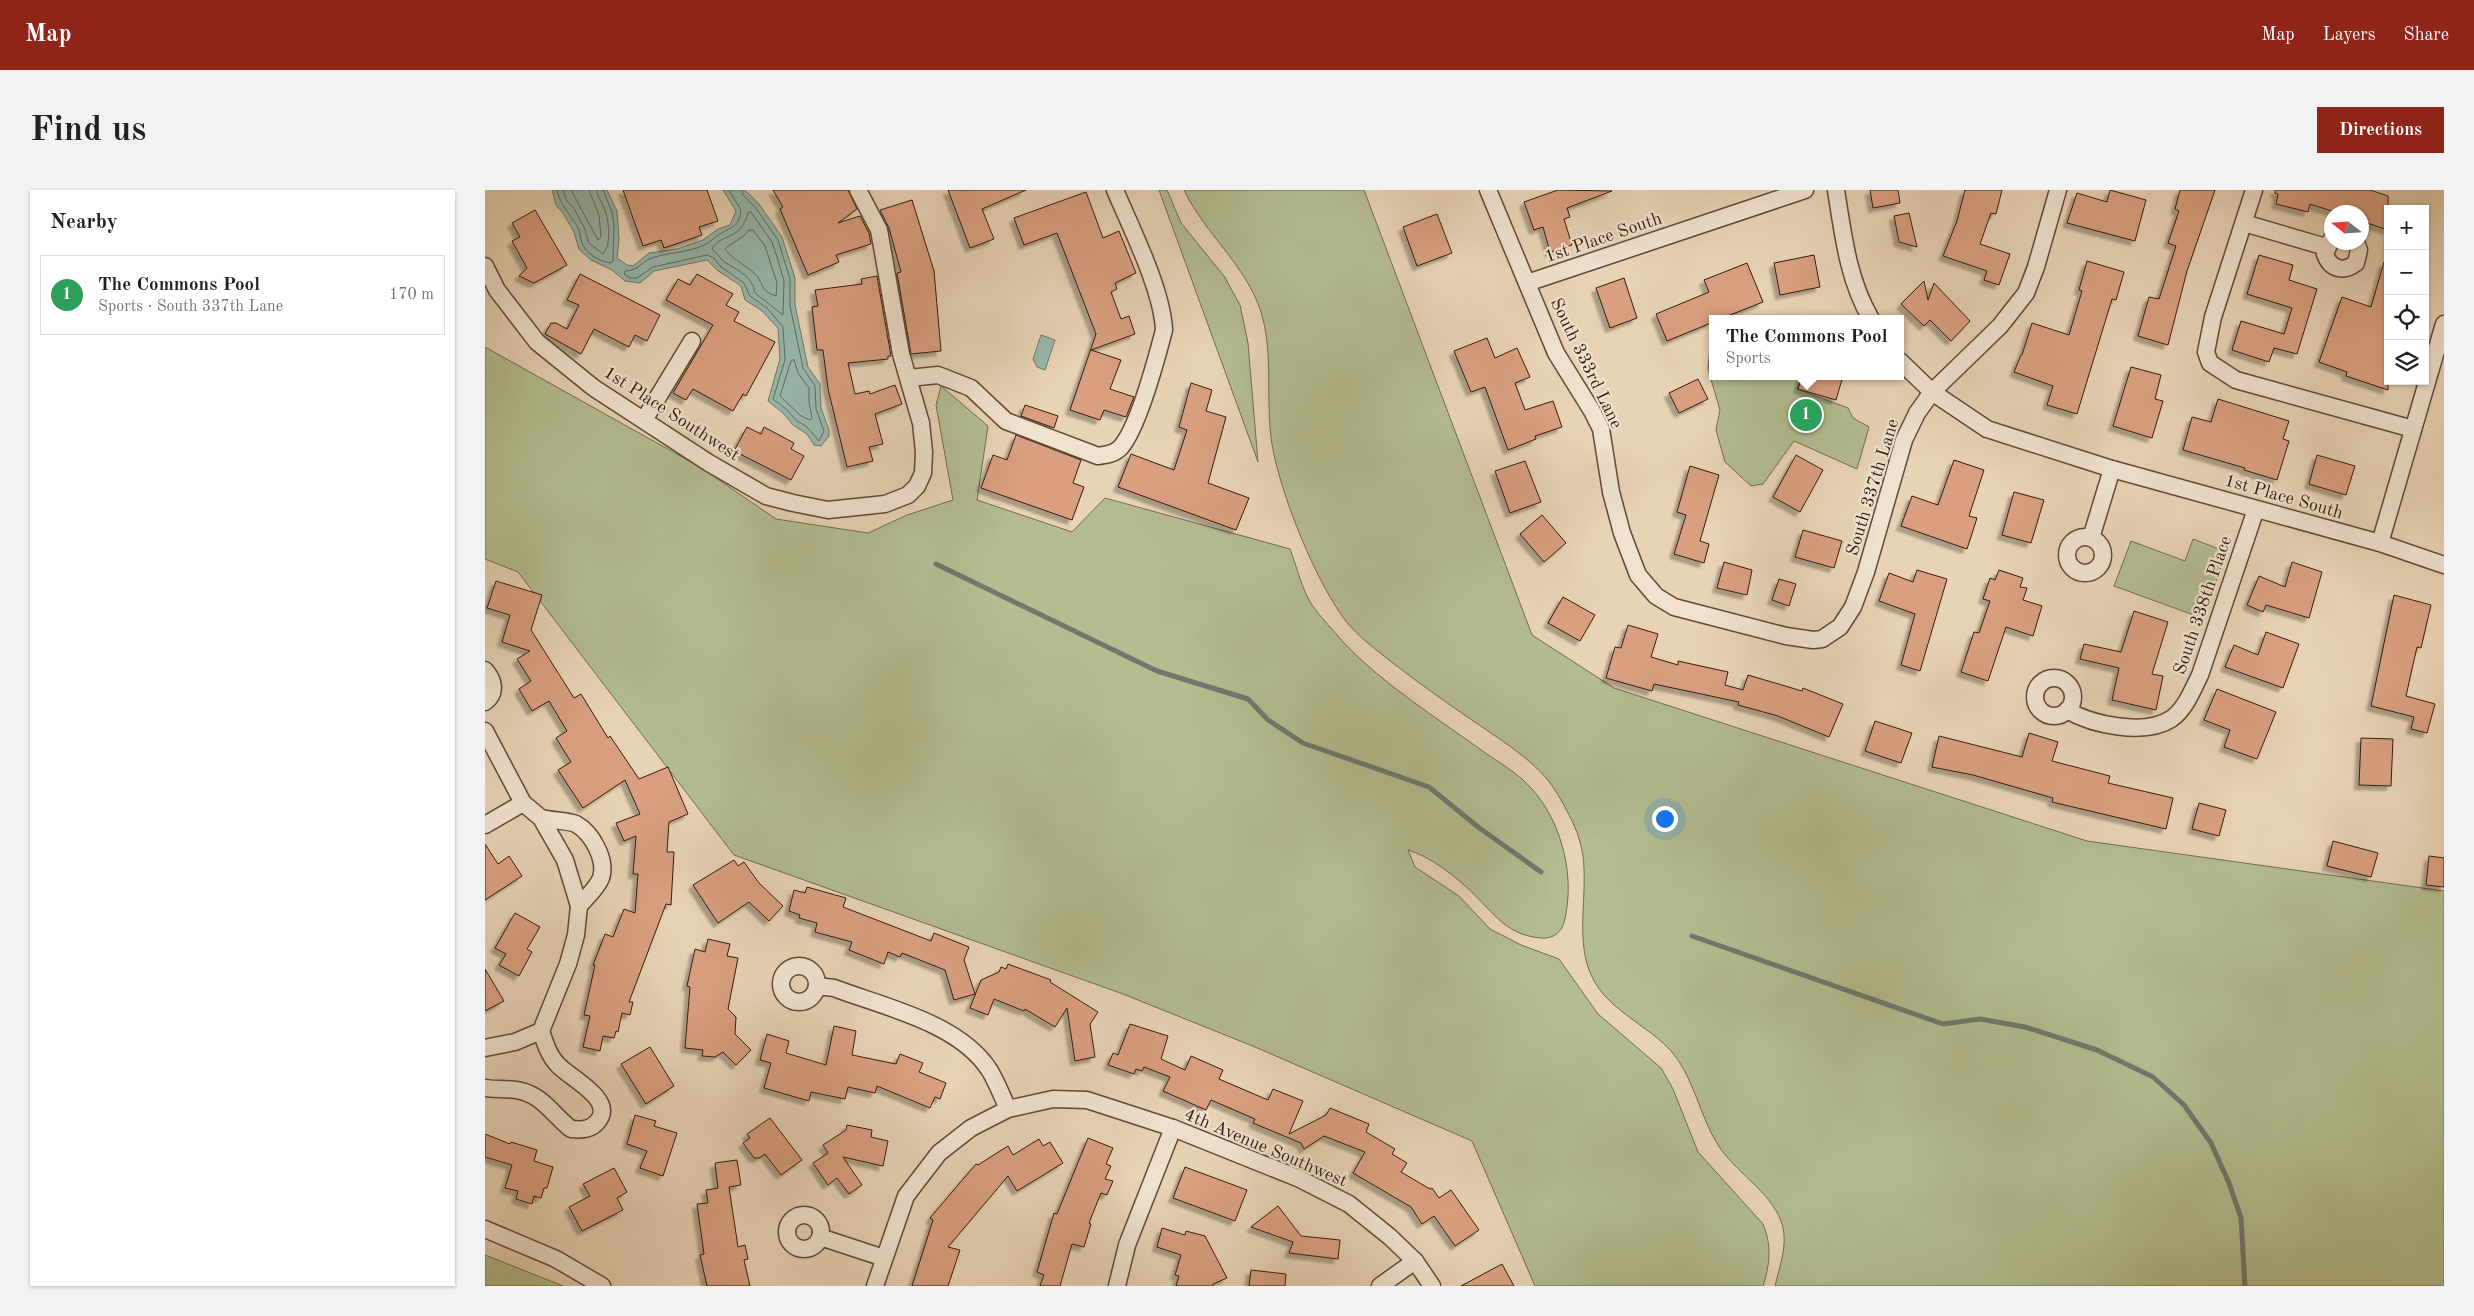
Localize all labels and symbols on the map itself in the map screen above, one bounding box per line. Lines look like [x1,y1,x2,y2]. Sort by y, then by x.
north arrow [2324,205,2369,250]
street label: 1st Place South [1542,209,1664,266]
street label: South 333rd Lane [1547,295,1626,432]
street label: 1st Place Southwest [600,363,743,464]
pin: 1 [1790,396,1822,434]
street label: South 337th Lane [1844,417,1902,558]
street label: 1st Place South [2222,471,2345,523]
street label: South 338th Place [2171,534,2235,677]
your location [1652,806,1678,832]
street label: 4th Avenue Southwest [1182,1105,1350,1190]

